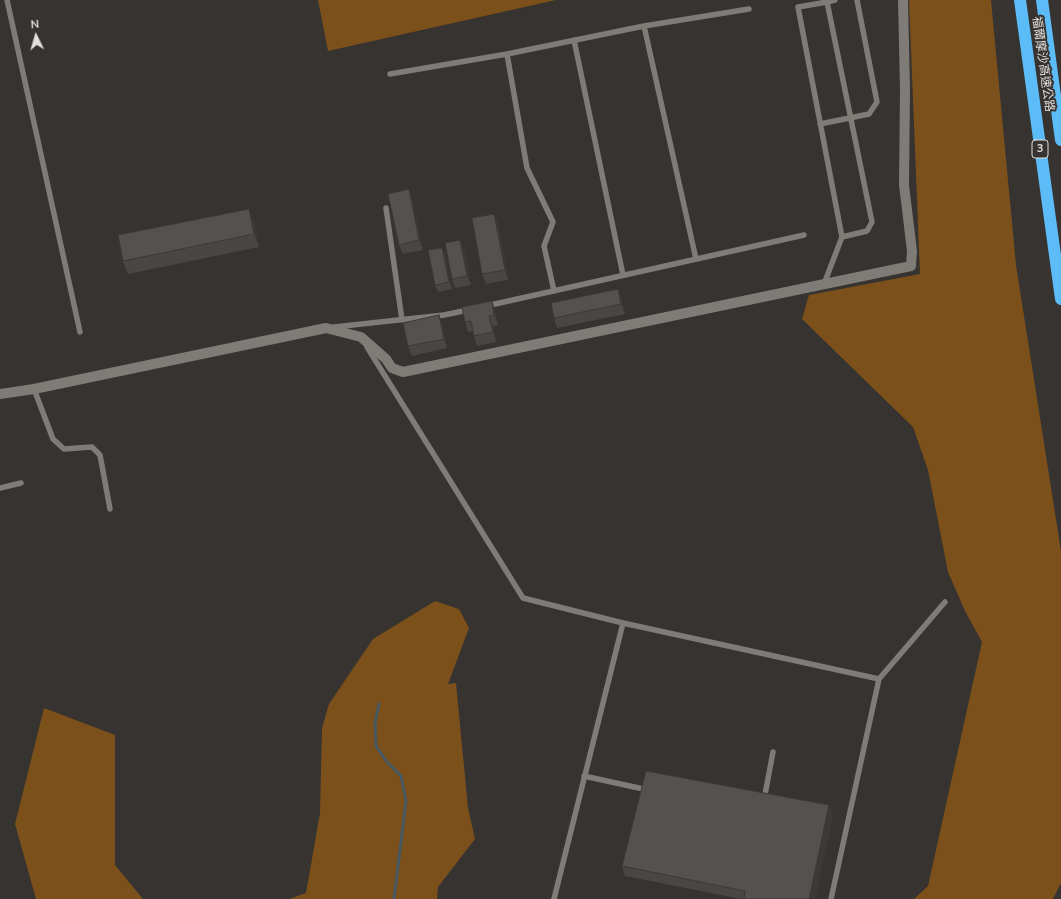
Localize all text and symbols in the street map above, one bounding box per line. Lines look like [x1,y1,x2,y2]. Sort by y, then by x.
street label: 福爾摩沙高速公路 [1029,15,1057,113]
north arrow [16,16,56,56]
text: N [30,17,40,31]
road number: 3 [1032,140,1048,158]

